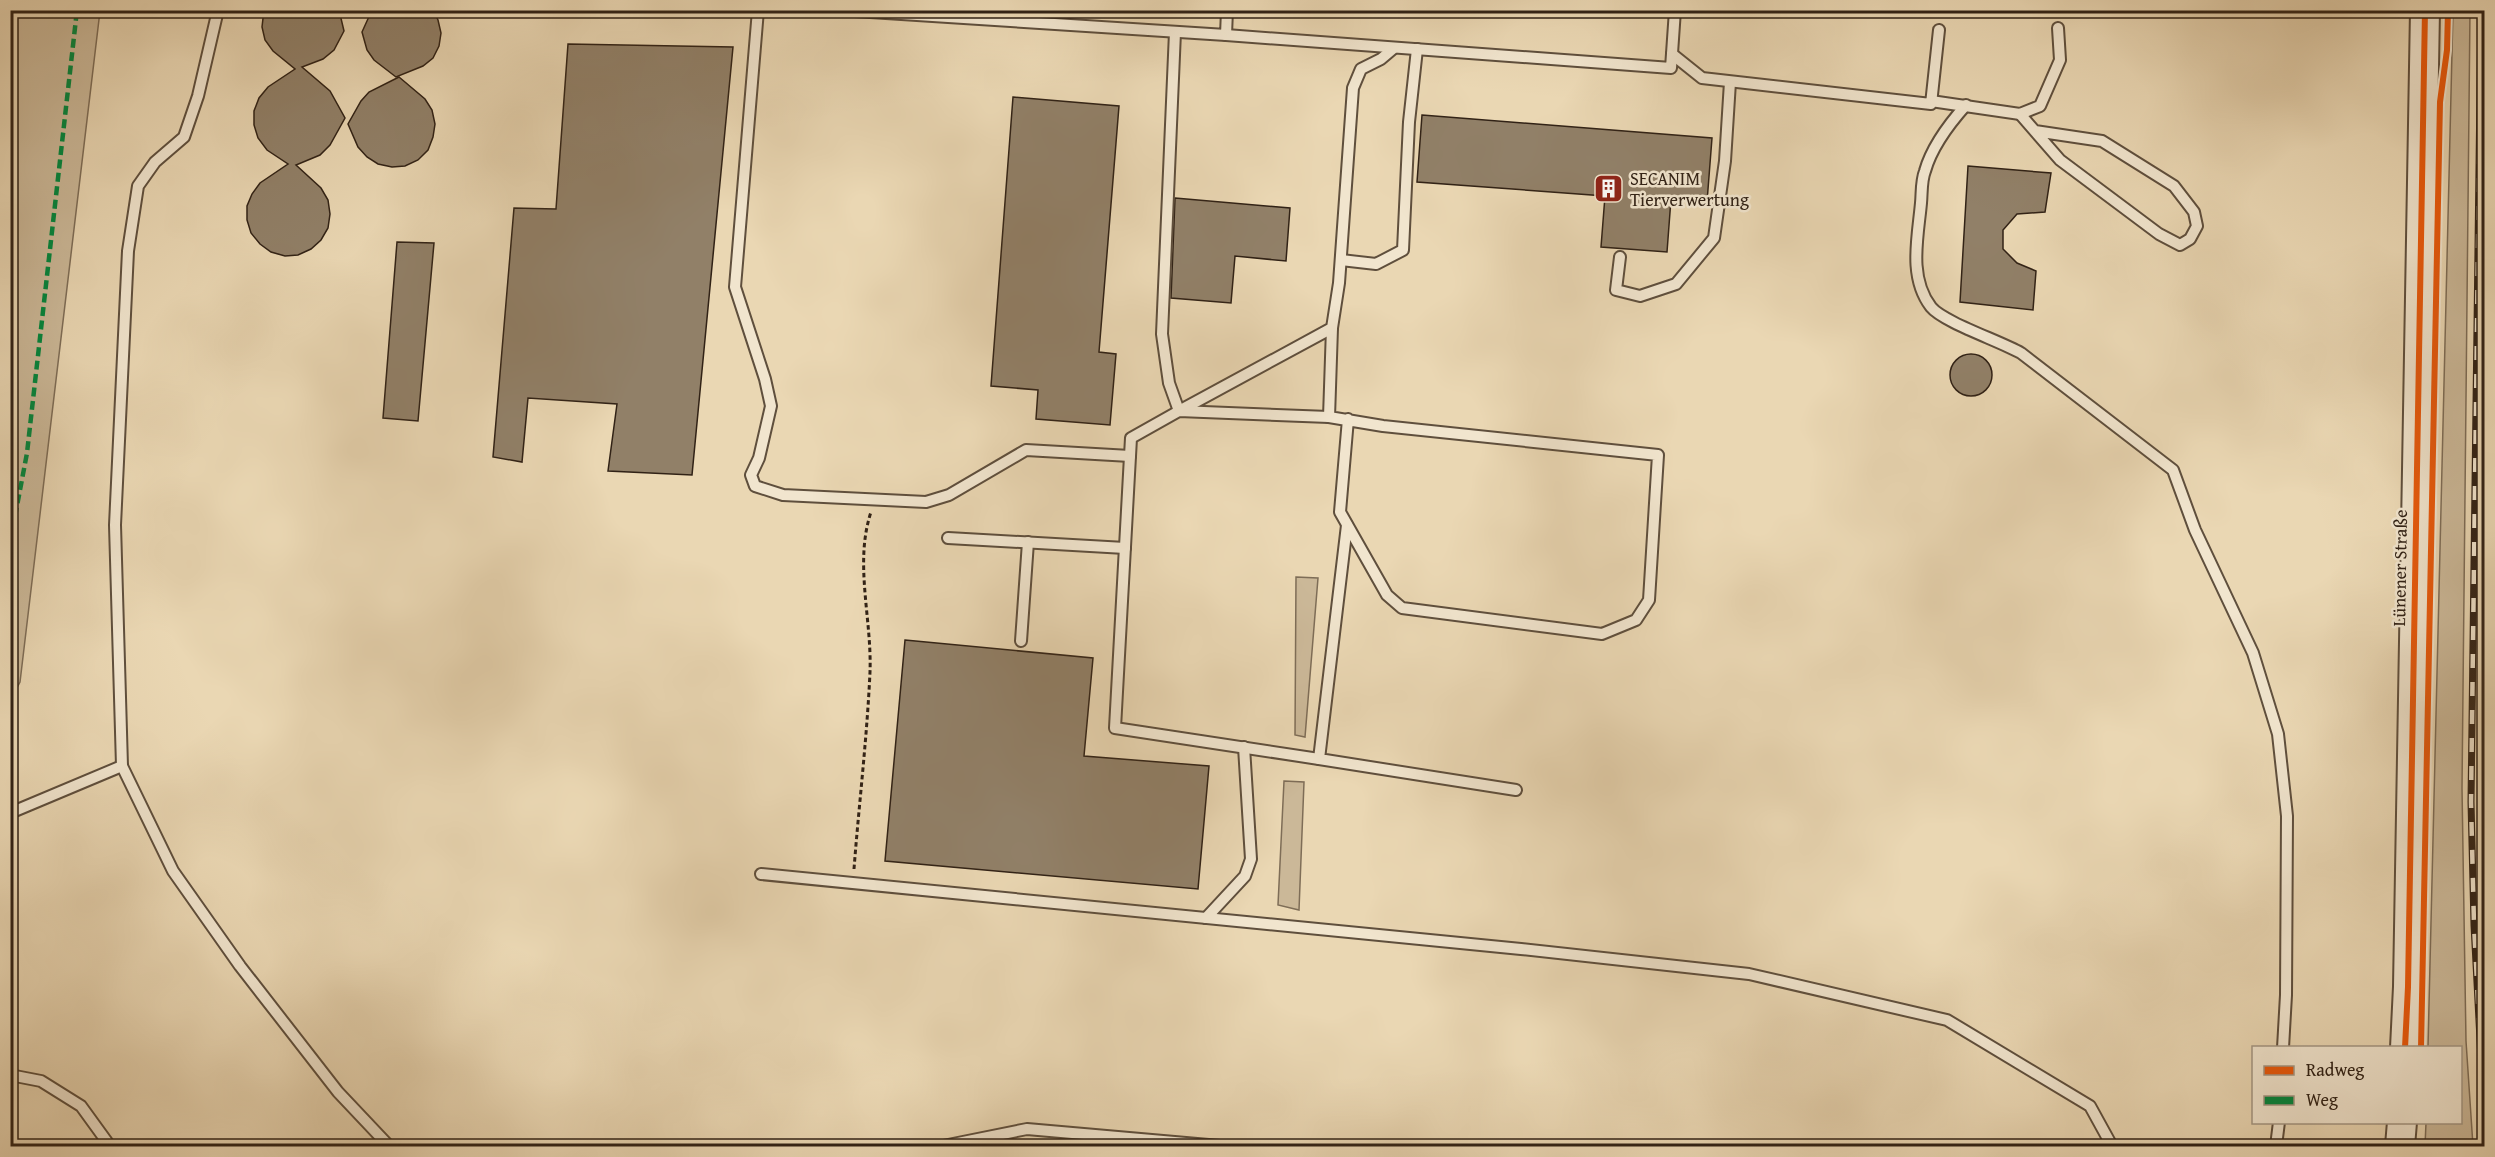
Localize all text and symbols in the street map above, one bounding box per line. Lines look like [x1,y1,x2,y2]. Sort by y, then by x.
place label: SECANIM Tierverwertung [1630,165,1749,213]
building icon: SECANIM Tierverwertung [1593,173,1625,205]
street label: Lünener Straße [2385,509,2414,627]
legend [2252,1046,2462,1124]
text: Radweg [2306,1056,2364,1083]
text: Weg [2306,1086,2338,1113]

